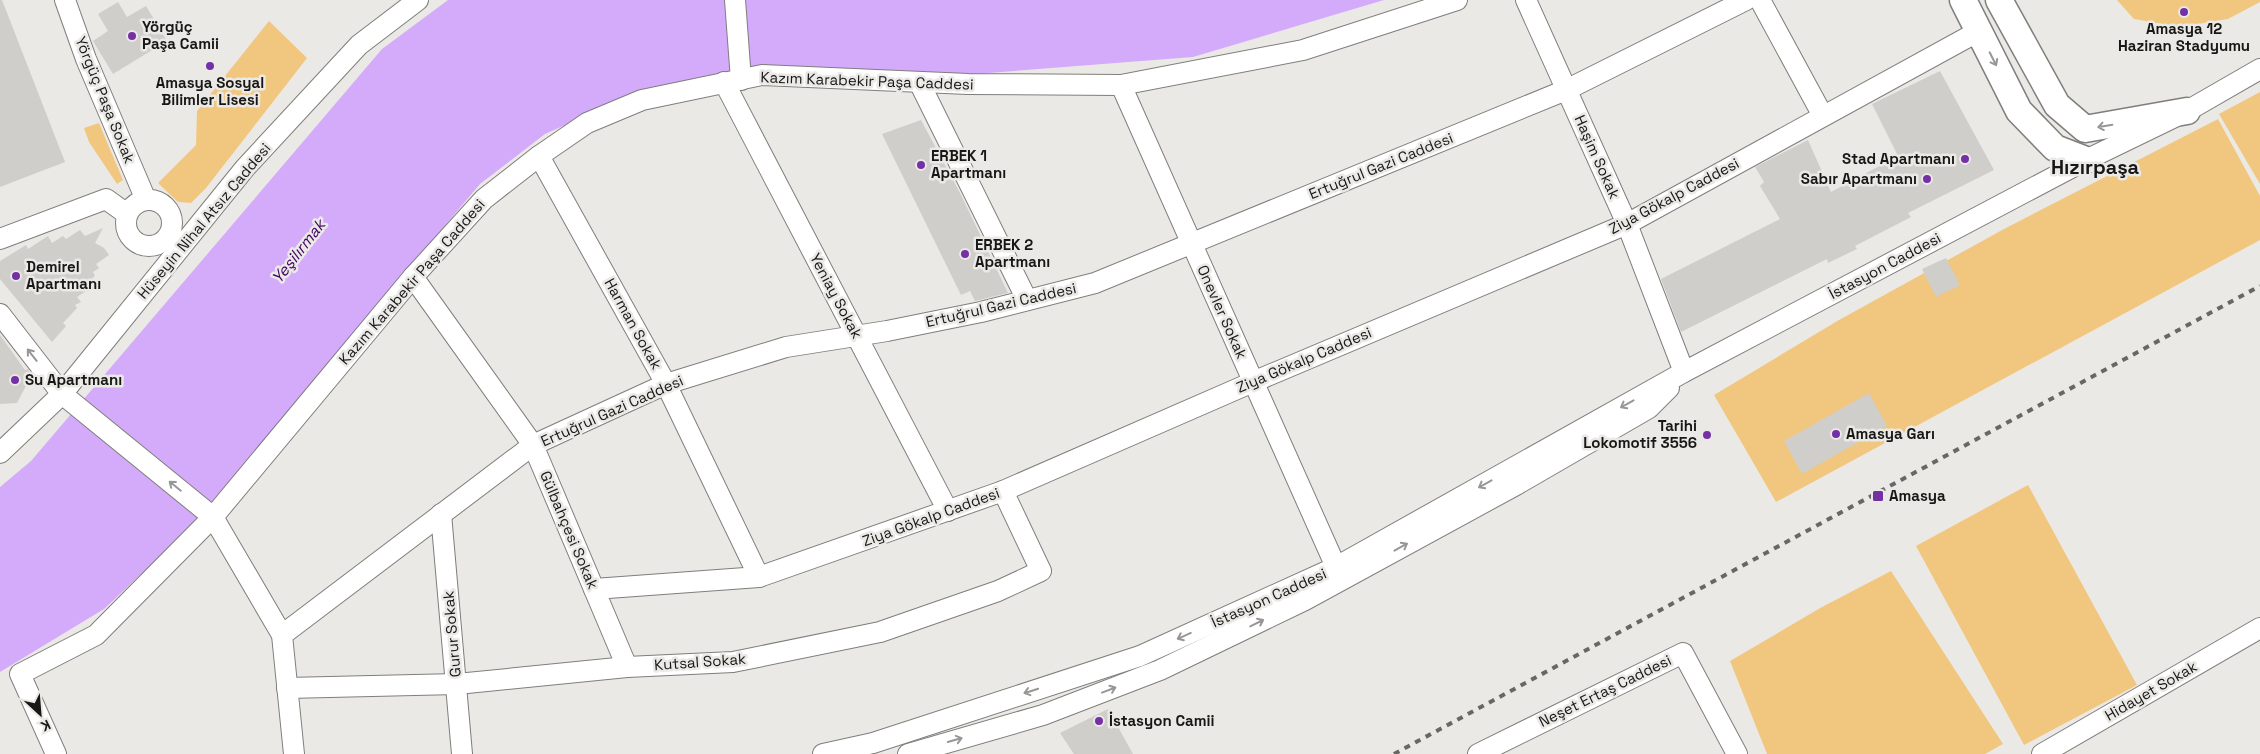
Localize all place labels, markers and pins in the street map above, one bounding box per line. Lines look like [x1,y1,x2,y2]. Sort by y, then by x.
marker: Amasya 12 Haziran Stadyumu [2178,6,2190,18]
place label: Yörgüç Paşa Camii [142,17,219,53]
place label: Amasya 12 Haziran Stadyumu [2118,19,2250,55]
marker: Yörgüç Paşa Camii [126,30,138,42]
marker: Amasya Sosyal Bilimler Lisesi [204,60,216,72]
place label: Amasya Sosyal Bilimler Lisesi [156,73,264,109]
place label: ERBEK 1 Apartmanı [931,146,1006,182]
place label: Stad Apartmanı [1842,149,1955,168]
marker: Stad Apartmanı [1959,153,1971,165]
marker: ERBEK 1 Apartmanı [915,159,927,171]
place label: Sabır Apartmanı [1801,169,1917,188]
marker: Sabır Apartmanı [1921,173,1933,185]
place label: ERBEK 2 Apartmanı [975,235,1050,271]
marker: ERBEK 2 Apartmanı [959,248,971,260]
place label: Demirel Apartmanı [26,257,101,293]
marker: Demirel Apartmanı [10,270,22,282]
place label: Su Apartmanı [25,370,122,389]
marker: Su Apartmanı [9,374,21,386]
place label: Tarihi Lokomotif 3556 [1583,416,1697,452]
place label: Amasya Garı [1846,424,1935,443]
marker: Amasya Garı [1830,428,1842,440]
marker: Tarihi Lokomotif 3556 [1701,429,1713,441]
place label: Amasya [1889,486,1946,505]
marker: Amasya [1871,489,1885,503]
place label: İstasyon Camii [1109,711,1215,730]
marker: İstasyon Camii [1093,715,1105,727]

